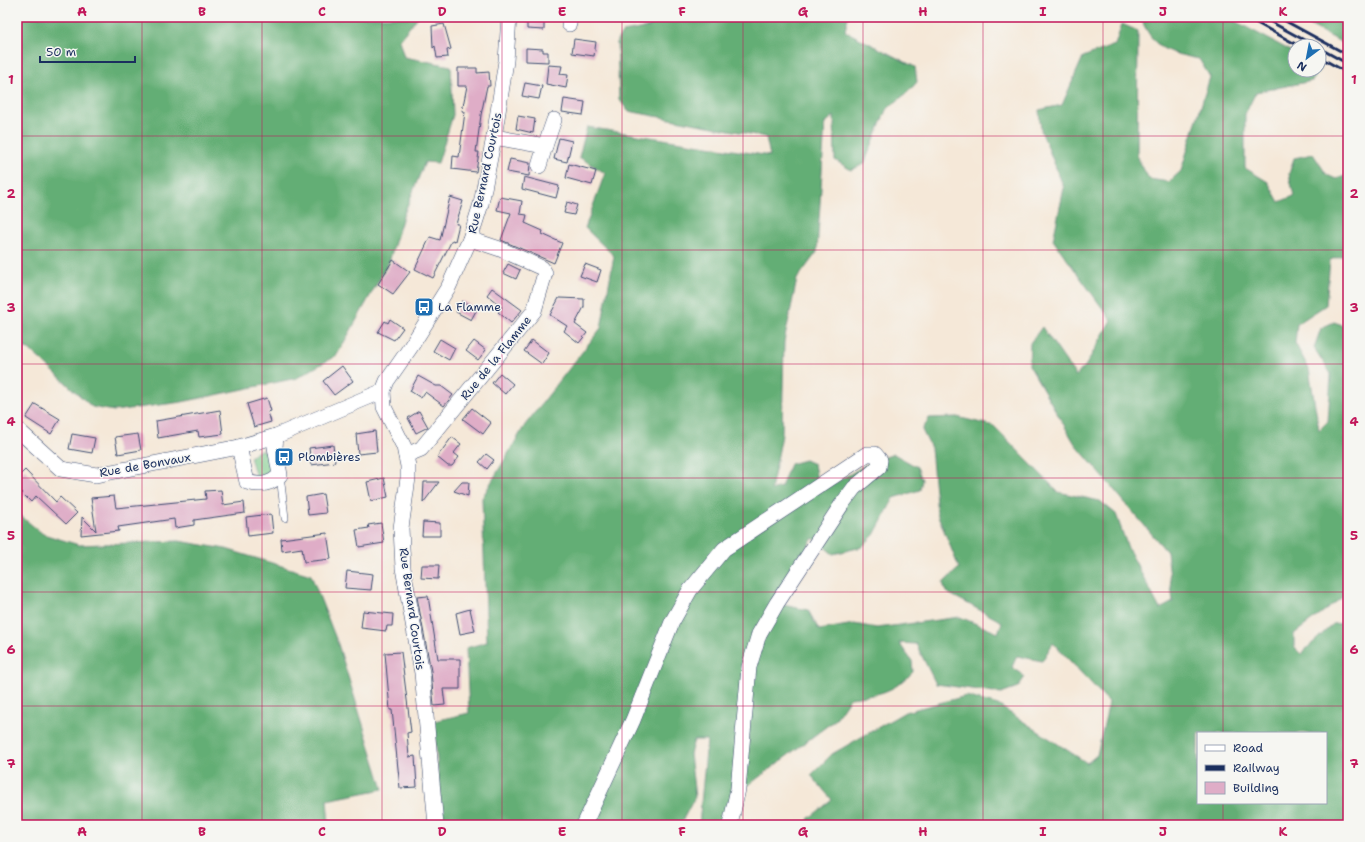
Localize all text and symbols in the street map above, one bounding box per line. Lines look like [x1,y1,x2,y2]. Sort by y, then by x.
text: A [77,3,87,20]
text: B [198,3,206,20]
text: C [318,3,326,20]
text: D [437,3,447,20]
text: E [558,3,567,20]
text: F [678,3,686,20]
text: G [798,3,809,20]
text: H [918,3,928,20]
text: I [1039,3,1047,20]
text: J [1159,3,1167,20]
text: K [1279,3,1288,20]
scale bar [40,38,135,64]
north arrow [1287,38,1327,78]
text: 50 m [46,44,76,60]
text: N [1294,57,1310,75]
text: 1 [8,71,14,88]
text: 1 [1351,71,1357,88]
street label: Rue Bernard Courtois [464,111,506,235]
text: 2 [6,185,16,202]
text: 2 [1349,185,1359,202]
bus stop icon: La Flamme [413,296,435,318]
text: 3 [6,299,16,316]
place label: La Flamme [438,299,501,315]
text: 3 [1349,299,1359,316]
street label: Rue de la Flamme [457,312,535,404]
text: 4 [6,413,16,430]
text: 4 [1349,413,1359,430]
bus stop icon: Plombières [273,446,295,468]
street label: Rue de Bonvaux [98,449,192,481]
place label: Plombières [298,449,360,465]
text: 5 [7,527,15,544]
text: 5 [1350,527,1358,544]
street label: Rue Bernard Courtois [395,547,429,671]
text: 6 [6,641,16,658]
text: 6 [1349,641,1359,658]
legend [1197,732,1327,804]
text: Road [1233,740,1264,756]
text: 7 [6,755,16,772]
text: 7 [1349,755,1359,772]
text: Railway [1233,760,1280,776]
text: Building [1233,780,1279,796]
text: A [77,823,87,840]
text: B [198,823,206,840]
text: C [318,823,326,840]
text: D [437,823,447,840]
text: E [558,823,567,840]
text: F [678,823,686,840]
text: G [798,823,809,840]
text: H [918,823,928,840]
text: I [1039,823,1047,840]
text: J [1159,823,1167,840]
text: K [1279,823,1288,840]

